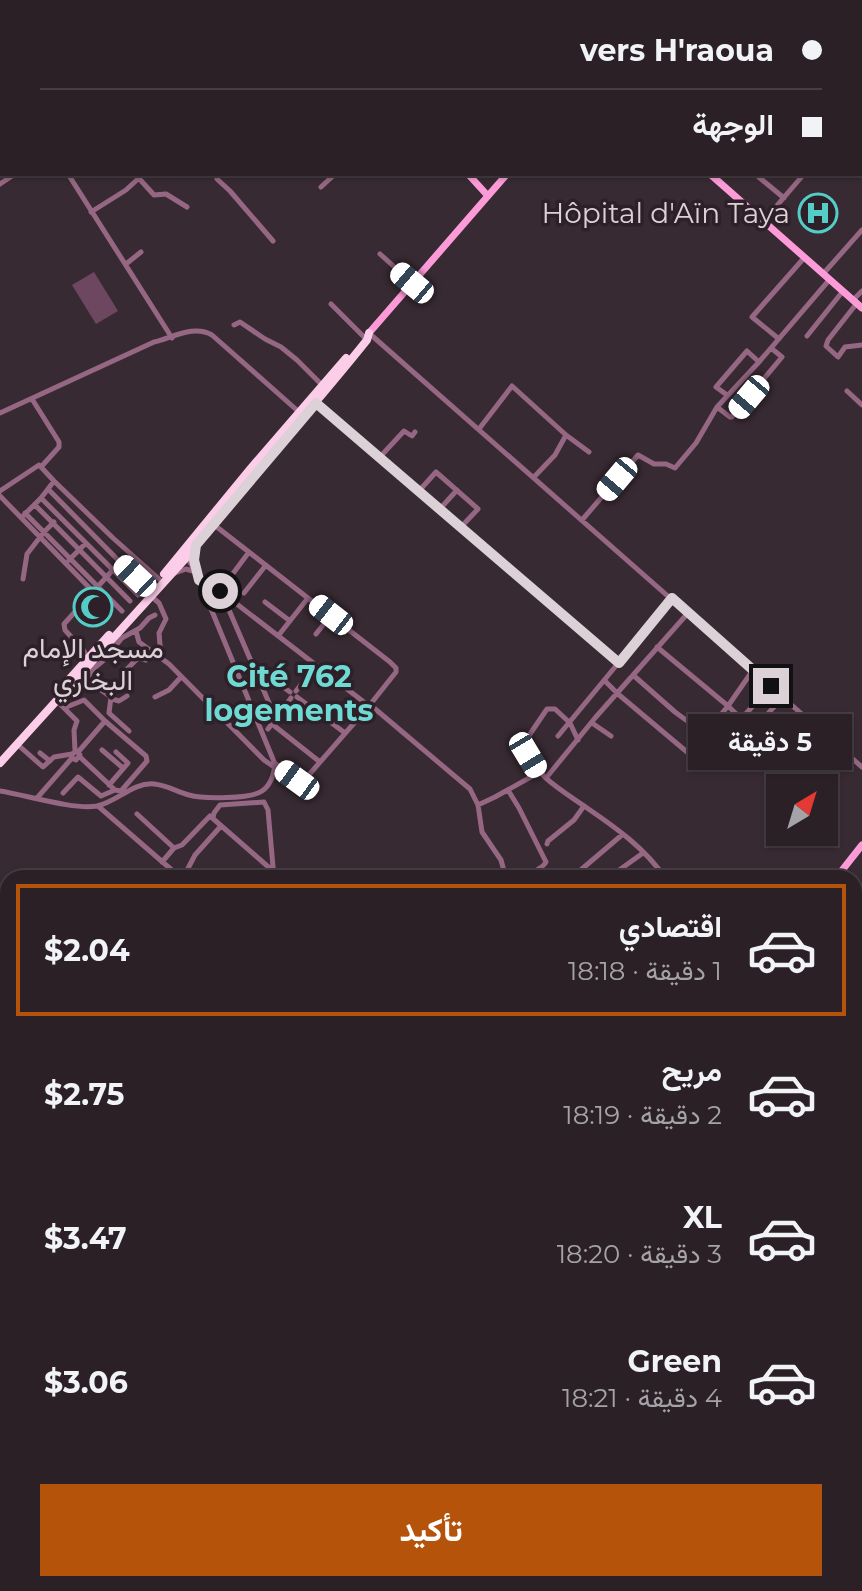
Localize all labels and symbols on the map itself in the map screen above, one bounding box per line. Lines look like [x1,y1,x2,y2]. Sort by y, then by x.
hospital icon: Hôpital d'Aïn Taya [797,192,839,234]
place label: Hôpital d'Aïn Taya [542,196,790,230]
car [386,258,438,308]
car [724,371,774,423]
car [592,453,642,505]
car [109,551,161,601]
route start [202,573,238,609]
mosque icon: مسجد الإمام البخاري [72,586,114,628]
car [305,591,357,639]
place label: مسجد الإمام البخاري [22,631,164,703]
district label: Cité 762 logements [205,658,373,729]
route end [753,668,789,704]
callout: 5 دقيقة [689,714,853,770]
car [505,728,551,782]
car [271,756,323,804]
north arrow [766,774,838,846]

